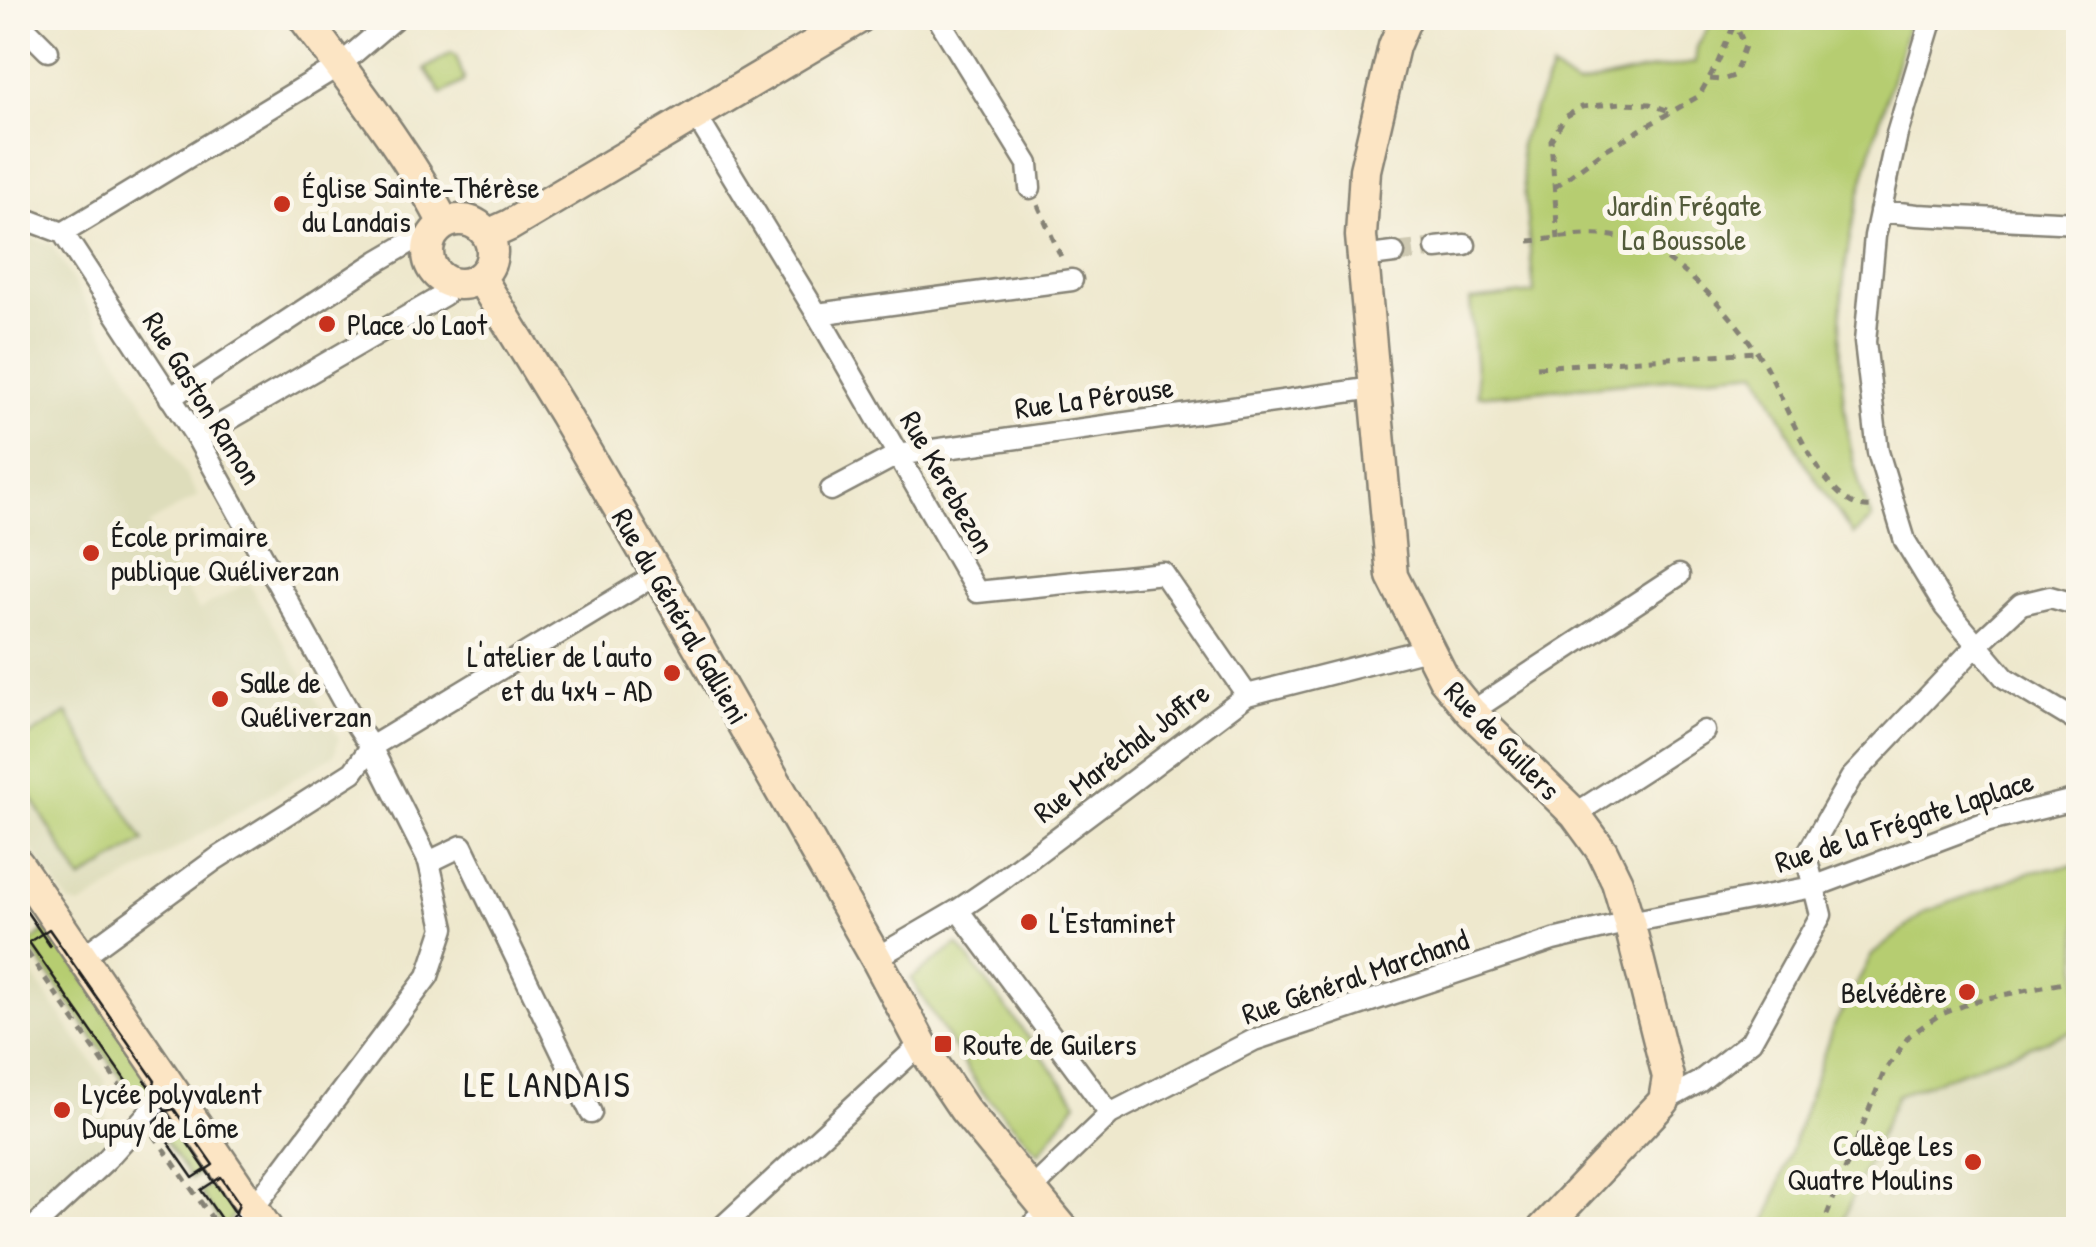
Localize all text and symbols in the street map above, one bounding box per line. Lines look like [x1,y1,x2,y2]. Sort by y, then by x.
place label: Église Sainte-Thérèse du Landais [302,167,540,241]
park label: Jardin Frégate La Boussole [1606,185,1762,259]
marker: Église Sainte-Thérèse du Landais [271,193,293,215]
street label: Rue Gaston Ramon [134,304,272,492]
place label: Place Jo Laot [347,304,488,344]
marker: Place Jo Laot [316,313,338,335]
street label: Rue La Pérouse [1012,366,1176,428]
street label: Rue Kerebezon [891,403,1005,561]
street label: Rue du Général Gallieni [603,501,759,731]
place label: École primaire publique Quéliverzan [111,516,340,590]
marker: École primaire publique Quéliverzan [80,542,102,564]
place label: L'atelier de l'auto et du 4x4 - AD [467,636,653,710]
place label: Salle de Quéliverzan [240,662,372,736]
marker: L'atelier de l'auto et du 4x4 - AD [661,662,683,684]
street label: Rue de Guilers [1436,672,1570,808]
street label: Rue Maréchal Joffre [1025,673,1217,831]
marker: Salle de Quéliverzan [209,688,231,710]
street label: Rue de la Frégate Laplace [1770,760,2038,882]
place label: L'Estaminet [1049,902,1176,942]
marker: L'Estaminet [1018,911,1040,933]
street label: Rue Général Marchand [1236,918,1474,1033]
place label: Belvédère [1841,972,1947,1012]
marker: Belvédère [1956,981,1978,1003]
place label: Route de Guilers [963,1024,1137,1064]
marker: Route de Guilers [932,1033,954,1055]
district label: LE LANDAIS [464,1061,632,1108]
place label: Lycée polyvalent Dupuy de Lôme [82,1073,262,1147]
marker: Lycée polyvalent Dupuy de Lôme [51,1099,73,1121]
place label: Collège Les Quatre Moulins [1787,1125,1953,1199]
marker: Collège Les Quatre Moulins [1962,1151,1984,1173]

